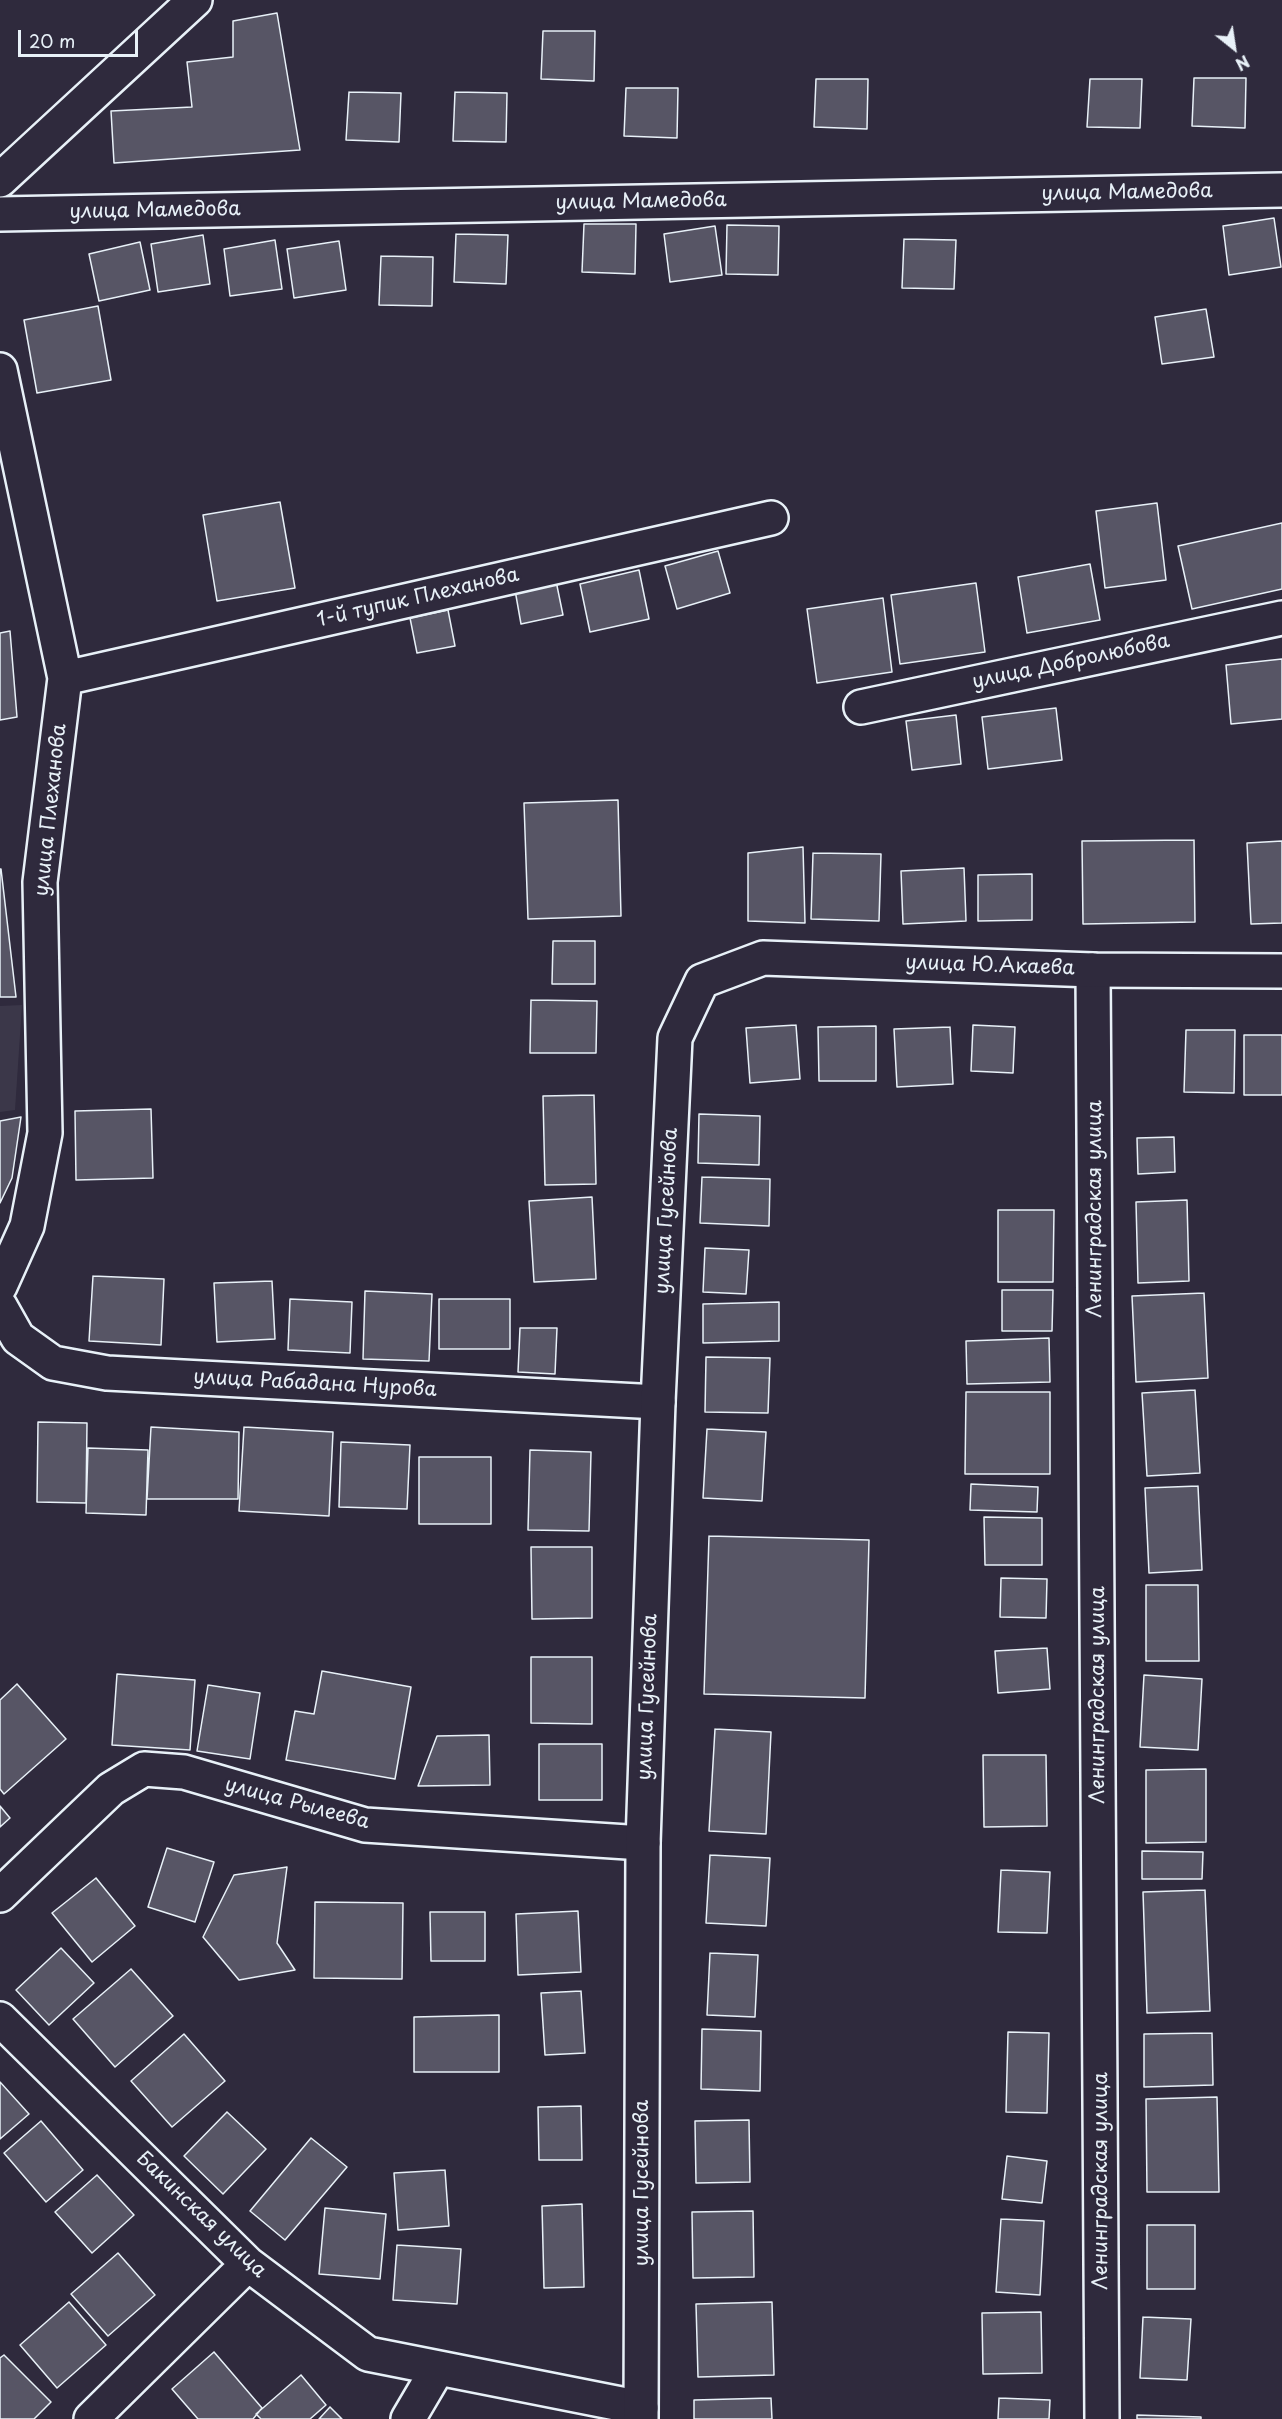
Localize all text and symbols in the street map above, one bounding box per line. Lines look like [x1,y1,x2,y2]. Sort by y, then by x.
scale bar [21,18,141,56]
north arrow [1204,18,1264,78]
text: 20 m [29,27,75,54]
text: N [1232,50,1254,77]
street label: улица Мамедова [1041,180,1213,206]
street label: улица Мамедова [555,189,727,215]
street label: улица Мамедова [69,198,241,224]
street label: 1-й тупик Плеханова [315,563,521,633]
street label: улица Добролюбова [970,629,1172,695]
street label: улица Плеханова [30,723,72,897]
street label: улица Ю.Акаева [905,951,1075,981]
street label: Ленинградская улица [1083,1100,1107,1318]
street label: улица Гусейнова [651,1127,683,1295]
street label: улица Рабадана Нурова [193,1366,437,1402]
street label: Ленинградская улица [1086,1586,1110,1804]
street label: улица Гусейнова [633,1613,663,1781]
street label: улица Рылеева [222,1773,372,1835]
street label: Ленинградская улица [1089,2072,1113,2290]
street label: улица Гусейнова [630,2100,654,2266]
street label: Бакинская улица [131,2147,271,2283]

